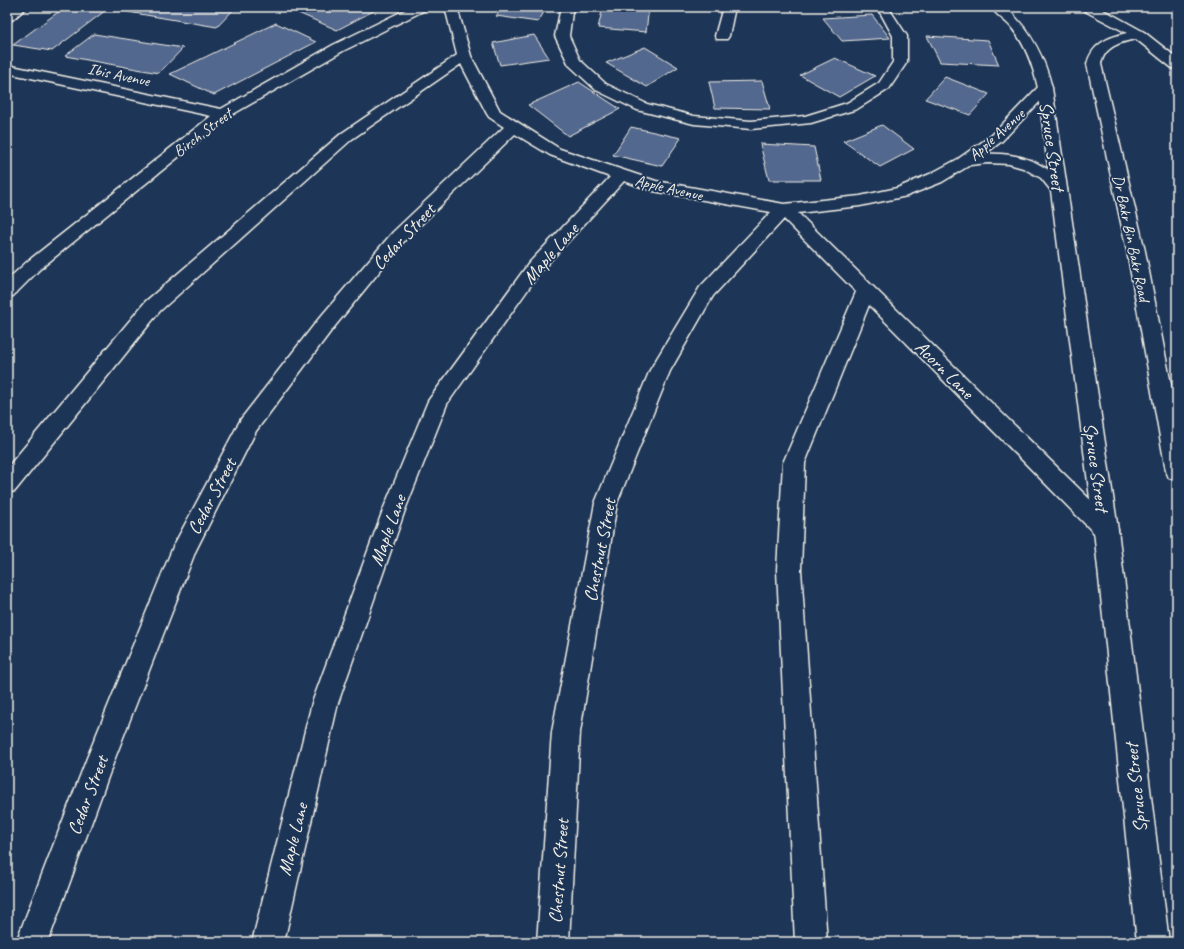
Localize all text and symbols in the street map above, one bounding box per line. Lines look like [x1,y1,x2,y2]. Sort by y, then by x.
street label: Ibis Avenue [86,59,153,92]
street label: Spruce Street [1034,100,1070,195]
street label: Birch Street [169,103,238,161]
street label: Apple Avenue [964,103,1030,165]
street label: Apple Avenue [633,170,706,206]
street label: Dr Bakr Bin Bakr Road [1108,173,1155,306]
street label: Cedar Street [367,197,442,275]
street label: Maple Lane [518,217,585,289]
street label: Acorn Lane [910,335,980,405]
street label: Spruce Street [1078,421,1114,516]
street label: Cedar Street [182,453,243,539]
street label: Maple Lane [364,490,412,569]
street label: Chestnut Street [578,495,622,604]
street label: Spruce Street [1119,739,1153,834]
street label: Cedar Street [62,751,115,838]
street label: Maple Lane [272,799,314,878]
street label: Chestnut Street [543,817,575,924]

